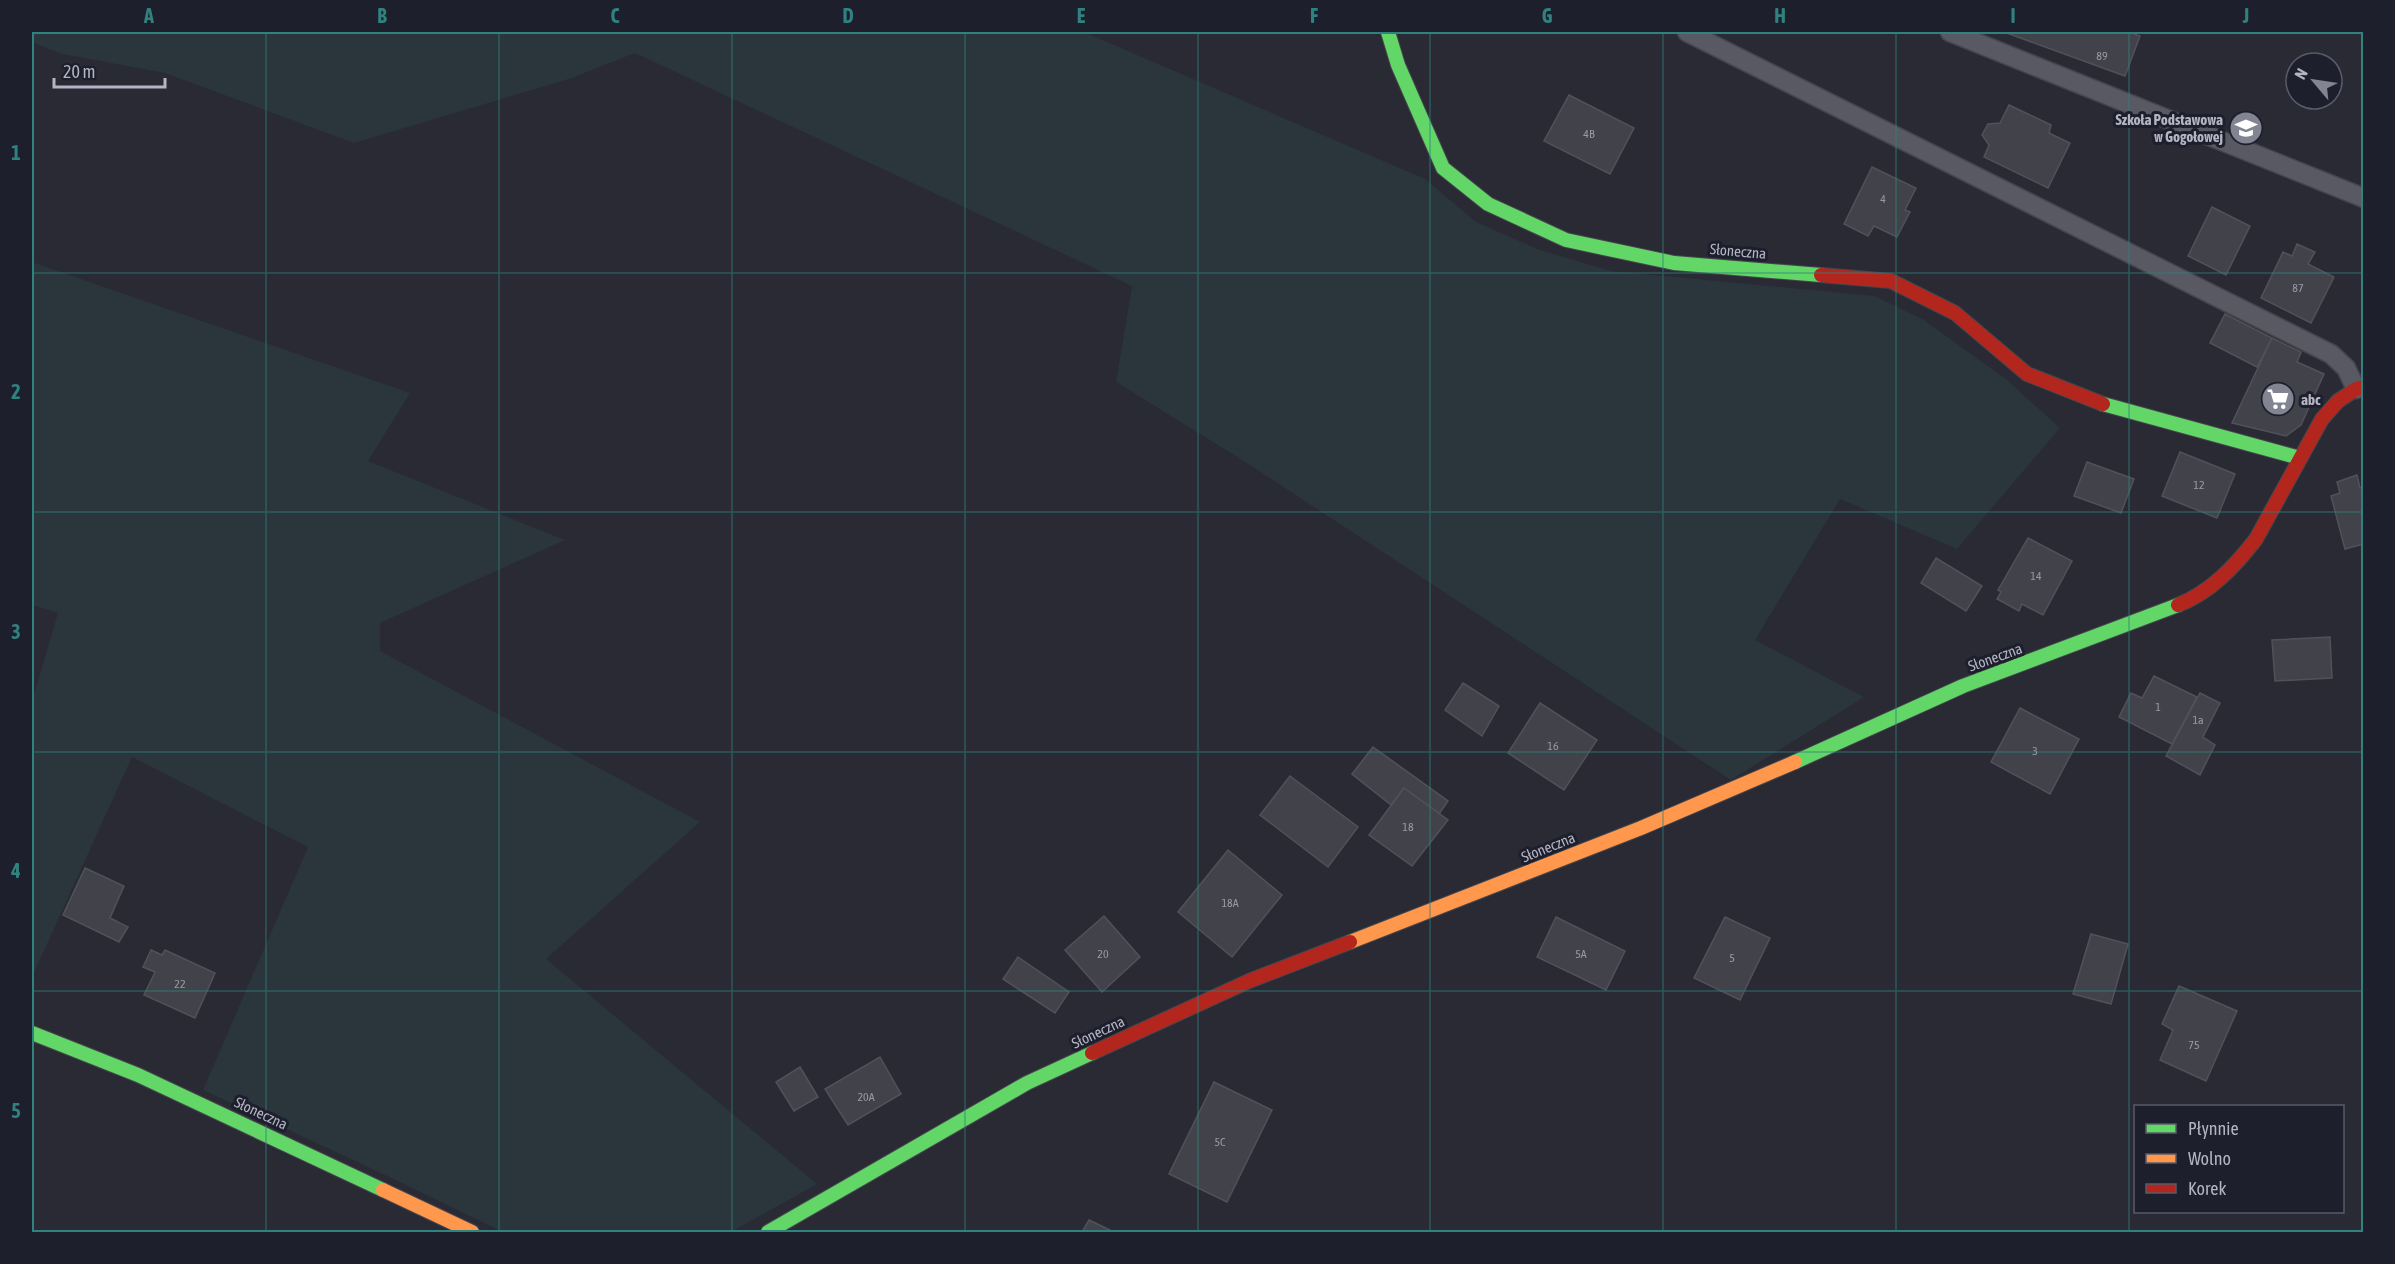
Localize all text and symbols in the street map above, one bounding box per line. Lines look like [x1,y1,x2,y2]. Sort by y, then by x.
text: A [143,4,154,27]
text: B [377,4,387,27]
text: C [611,4,620,27]
text: D [842,4,854,27]
text: E [1077,4,1086,27]
text: F [1310,4,1318,27]
text: G [1542,4,1553,27]
text: H [1774,4,1786,27]
text: I [2010,4,2016,27]
text: J [2242,4,2249,27]
house number: 89 [2096,49,2108,63]
scale bar [54,51,165,89]
north arrow [2284,51,2344,111]
text: 20 m [63,61,95,82]
text: N [2291,65,2311,82]
school or university icon: Szkoła Podstawowa w Gogołowej [2228,110,2264,146]
place label: Szkoła Podstawowa w Gogołowej [2116,111,2223,145]
house number: 4B [1583,127,1595,141]
text: 1 [11,141,21,164]
house number: 4 [1880,192,1886,206]
street label: Słoneczna [1709,240,1767,262]
house number: 87 [2292,281,2304,295]
text: 2 [11,380,21,403]
supermarket icon: abc [2260,381,2296,417]
place label: abc [2301,391,2321,408]
house number: 12 [2193,478,2205,492]
house number: 14 [2030,569,2042,583]
text: 3 [11,620,21,643]
street label: Słoneczna [1966,639,2024,675]
house number: 1 [2155,700,2161,714]
house number: 1a [2192,713,2204,727]
house number: 16 [1547,739,1559,753]
house number: 3 [2032,744,2038,758]
house number: 18 [1402,820,1414,834]
street label: Słoneczna [1519,829,1577,865]
text: 4 [10,859,21,882]
house number: 18A [1221,896,1239,910]
house number: 20 [1097,947,1109,961]
house number: 5A [1575,947,1587,961]
house number: 5 [1729,951,1735,965]
house number: 22 [174,977,186,991]
street label: Słoneczna [1069,1012,1127,1052]
house number: 75 [2188,1038,2200,1052]
house number: 20A [857,1090,875,1104]
street label: Słoneczna [232,1093,290,1133]
text: 5 [11,1099,21,1122]
legend [2134,1105,2344,1213]
text: Płynnie [2188,1118,2239,1139]
house number: 5C [1214,1135,1226,1149]
text: Wolno [2188,1148,2231,1169]
text: Korek [2188,1178,2226,1199]

